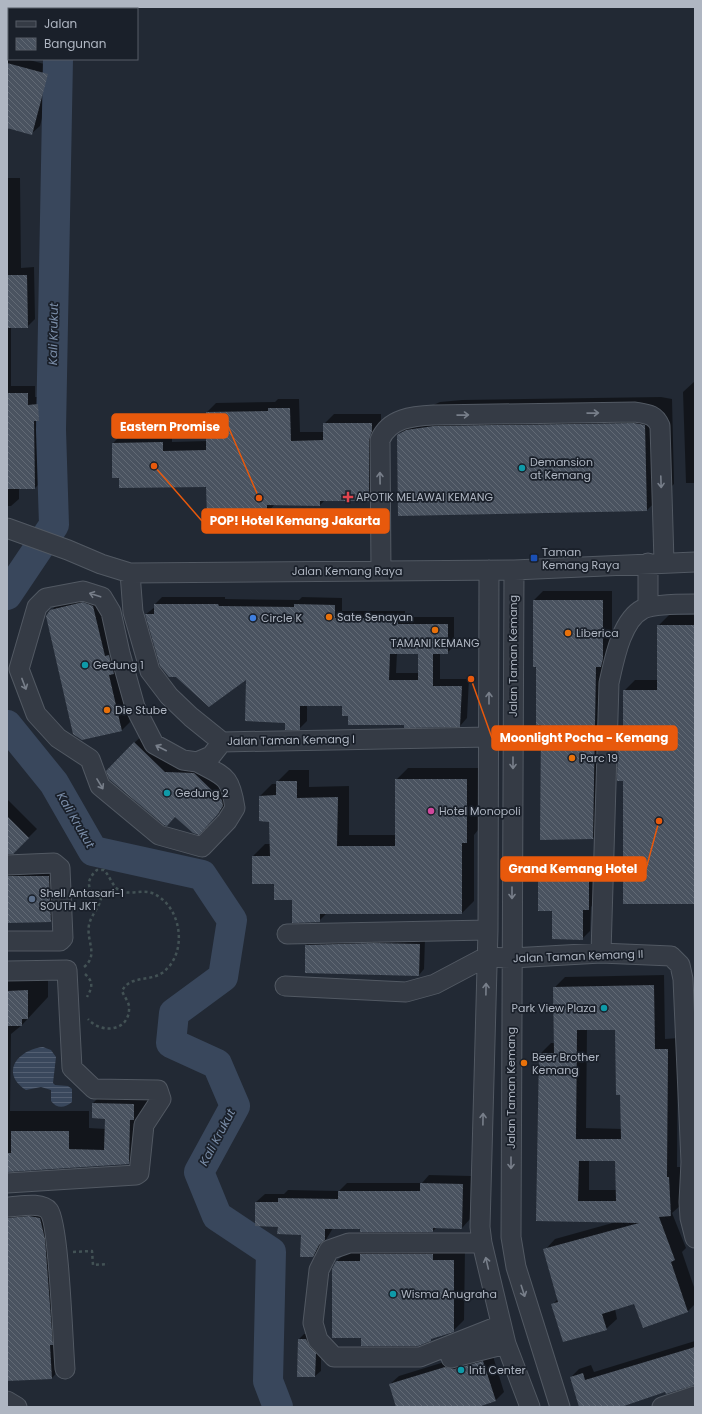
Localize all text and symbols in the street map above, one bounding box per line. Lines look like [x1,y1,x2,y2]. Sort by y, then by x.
legend [8,8,138,60]
text: Jalan [44,15,77,32]
text: Bangunan [44,35,106,52]
water label: Kali Krukut [44,302,62,365]
one-way arrow [586,409,599,417]
one-way arrow [456,411,469,419]
callout: Eastern Promise [112,414,228,438]
text: Eastern Promise [120,418,221,435]
place label: Demansion at Kemang [530,454,593,483]
marker: Demansion at Kemang [517,463,527,473]
one-way arrow [377,472,384,485]
one-way arrow [657,475,665,488]
place label: APOTIK MELAWAI KEMANG [356,489,494,505]
marker: APOTIK MELAWAI KEMANG [343,492,353,502]
callout: POP! Hotel Kemang Jakarta [202,509,389,533]
text: POP! Hotel Kemang Jakarta [210,512,380,529]
place label: Taman Kemang Raya [542,544,619,573]
marker: Taman Kemang Raya [529,553,539,563]
street label: Jalan Kemang Raya [292,563,402,579]
one-way arrow [89,591,102,598]
street label: Jalan Taman Kemang [505,595,521,717]
place label: Sate Senayan [337,609,413,625]
place label: Circle K [261,610,302,626]
marker: Sate Senayan [324,612,334,622]
marker: Circle K [248,613,258,623]
marker: TAMANI KEMANG [430,625,440,635]
place label: Liberica [576,625,619,641]
marker: Liberica [563,628,573,638]
place label: TAMANI KEMANG [390,635,480,651]
place label: Gedung 1 [93,657,144,673]
marker: Gedung 1 [80,660,90,670]
one-way arrow [21,677,29,689]
one-way arrow [485,692,493,705]
place label: Die Stube [115,702,167,718]
marker: Die Stube [102,705,112,715]
callout: Moonlight Pocha - Kemang [492,726,677,750]
text: Moonlight Pocha - Kemang [500,729,668,746]
street label: Jalan Taman Kemang I [227,731,355,749]
one-way arrow [155,744,167,751]
place label: Parc 19 [580,750,618,766]
marker: Parc 19 [567,753,577,763]
one-way arrow [509,756,517,769]
one-way arrow [96,778,105,789]
place label: Gedung 2 [175,785,229,801]
marker: Gedung 2 [162,788,172,798]
water label: Kali Krukut [53,789,99,852]
place label: Hotel Monopoli [439,803,521,819]
marker: Hotel Monopoli [426,806,436,816]
callout: Grand Kemang Hotel [501,857,646,881]
text: Grand Kemang Hotel [509,860,637,877]
place label: Shell Antasari-1 SOUTH JKT [40,885,124,914]
one-way arrow [508,886,516,899]
marker: Shell Antasari-1 SOUTH JKT [27,894,37,904]
street label: Jalan Taman Kemang II [513,946,643,966]
one-way arrow [482,983,489,996]
place label: Park View Plaza [512,1000,596,1016]
marker: Park View Plaza [599,1003,609,1013]
street label: Jalan Taman Kemang [503,1027,519,1149]
place label: Beer Brother Kemang [532,1049,599,1078]
marker: Beer Brother Kemang [519,1058,529,1068]
water label: Kali Krukut [195,1105,239,1169]
one-way arrow [479,1113,487,1126]
one-way arrow [507,1156,515,1169]
one-way arrow [482,1256,490,1269]
one-way arrow [520,1285,527,1298]
place label: Wisma Anugraha [401,1286,497,1302]
marker: Wisma Anugraha [388,1289,398,1299]
place label: Inti Center [469,1362,526,1378]
marker: Inti Center [456,1365,466,1375]

